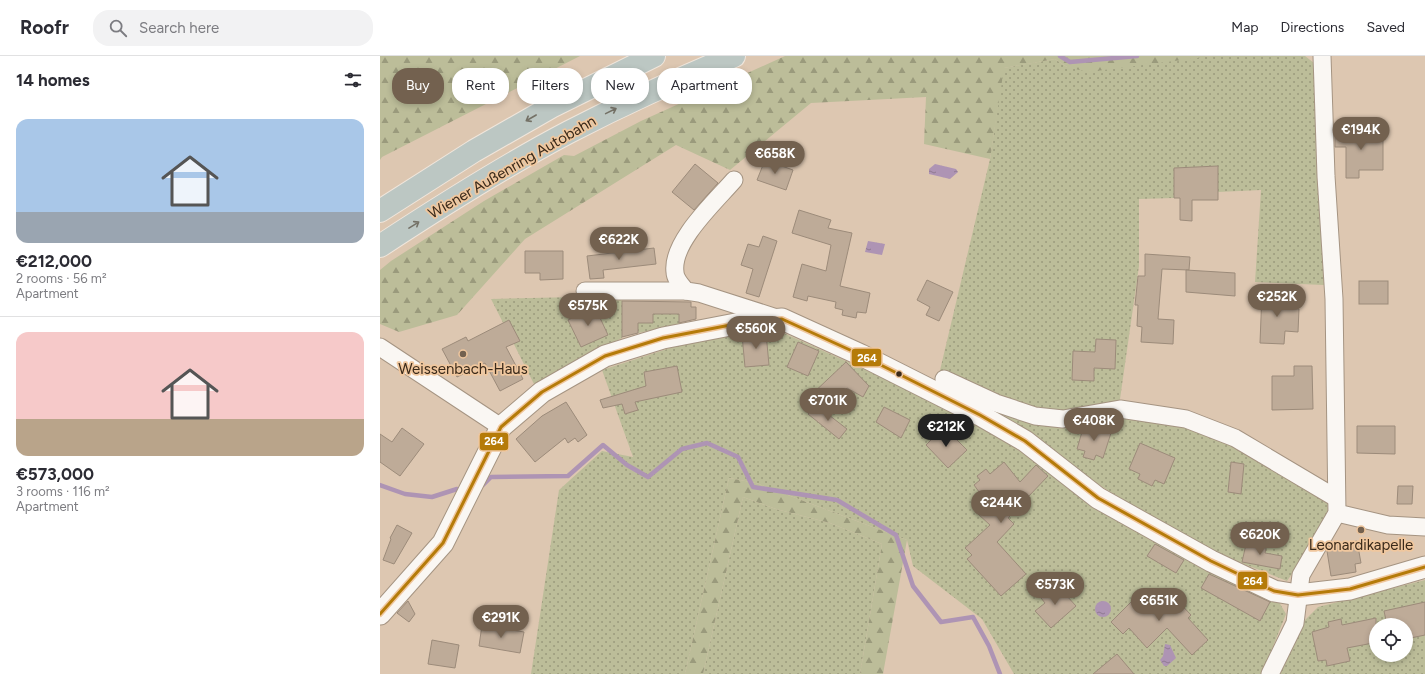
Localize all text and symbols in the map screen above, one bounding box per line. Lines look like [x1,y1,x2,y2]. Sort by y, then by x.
search box [93,10,373,46]
text: Roofr [20,16,69,39]
icon: search [107,17,129,39]
text: Search here [139,19,219,37]
text: Map [1231,19,1259,36]
text: Directions [1281,19,1344,36]
text: Saved [1366,19,1405,36]
chip: Buy [392,68,444,104]
chip: Rent [452,68,509,104]
chip: Filters [517,68,583,104]
chip: New [591,68,649,104]
chip: Apartment [657,68,752,104]
icon: filters [342,69,364,91]
text: 14 homes [16,70,90,90]
one-way arrow [605,107,617,114]
street label: Wiener Außenring Autobahn [425,112,599,222]
one-way arrow [525,114,537,122]
pin: €194K [1333,117,1389,151]
text: €194K [1342,122,1380,137]
pin: €658K [747,141,803,175]
icon: home [154,145,226,217]
text: €658K [755,146,795,161]
one-way arrow [408,220,420,228]
pin: €622K [591,227,647,261]
text: €622K [599,232,639,247]
text: €212,000 [16,251,92,271]
text: 2 rooms · 56 m² [16,271,107,286]
pin: €252K [1249,284,1305,318]
text: Apartment [16,286,79,301]
text: €252K [1257,289,1297,304]
pin: €575K [560,293,616,327]
text: €575K [568,298,608,313]
pin: €560K [728,316,784,350]
text: €560K [735,321,777,336]
line badge: 264 [851,348,882,367]
marker: Weissenbach-Haus [458,349,468,359]
text: 264 [857,352,877,365]
icon: home [154,358,226,430]
place label: Weissenbach-Haus [398,360,528,378]
unlabelled marker [894,369,904,379]
pin: €701K [800,388,856,422]
text: €701K [809,393,847,408]
pin: €408K [1066,408,1122,442]
text: €408K [1073,413,1115,428]
pin: €212K [918,414,974,448]
text: €212K [927,419,965,434]
line badge: 264 [479,432,509,451]
text: 264 [484,435,504,448]
text: €573,000 [16,464,94,484]
text: 3 rooms · 116 m² [16,484,110,499]
pin: €244K [973,490,1029,524]
text: €244K [980,495,1022,510]
text: Apartment [16,499,79,514]
pin: €620K [1232,522,1288,556]
marker: Leonardikapelle [1356,525,1366,535]
text: €620K [1239,527,1281,542]
place label: Leonardikapelle [1309,536,1413,554]
line badge: 264 [1237,571,1268,590]
pin: €573K [1027,572,1083,606]
text: 264 [1243,575,1263,588]
text: €573K [1035,577,1075,592]
pin: €651K [1131,588,1187,622]
text: €651K [1140,593,1178,608]
pin: €291K [473,605,529,639]
text: €291K [482,610,520,625]
map controls [1369,618,1413,662]
button: locate [1369,618,1413,662]

